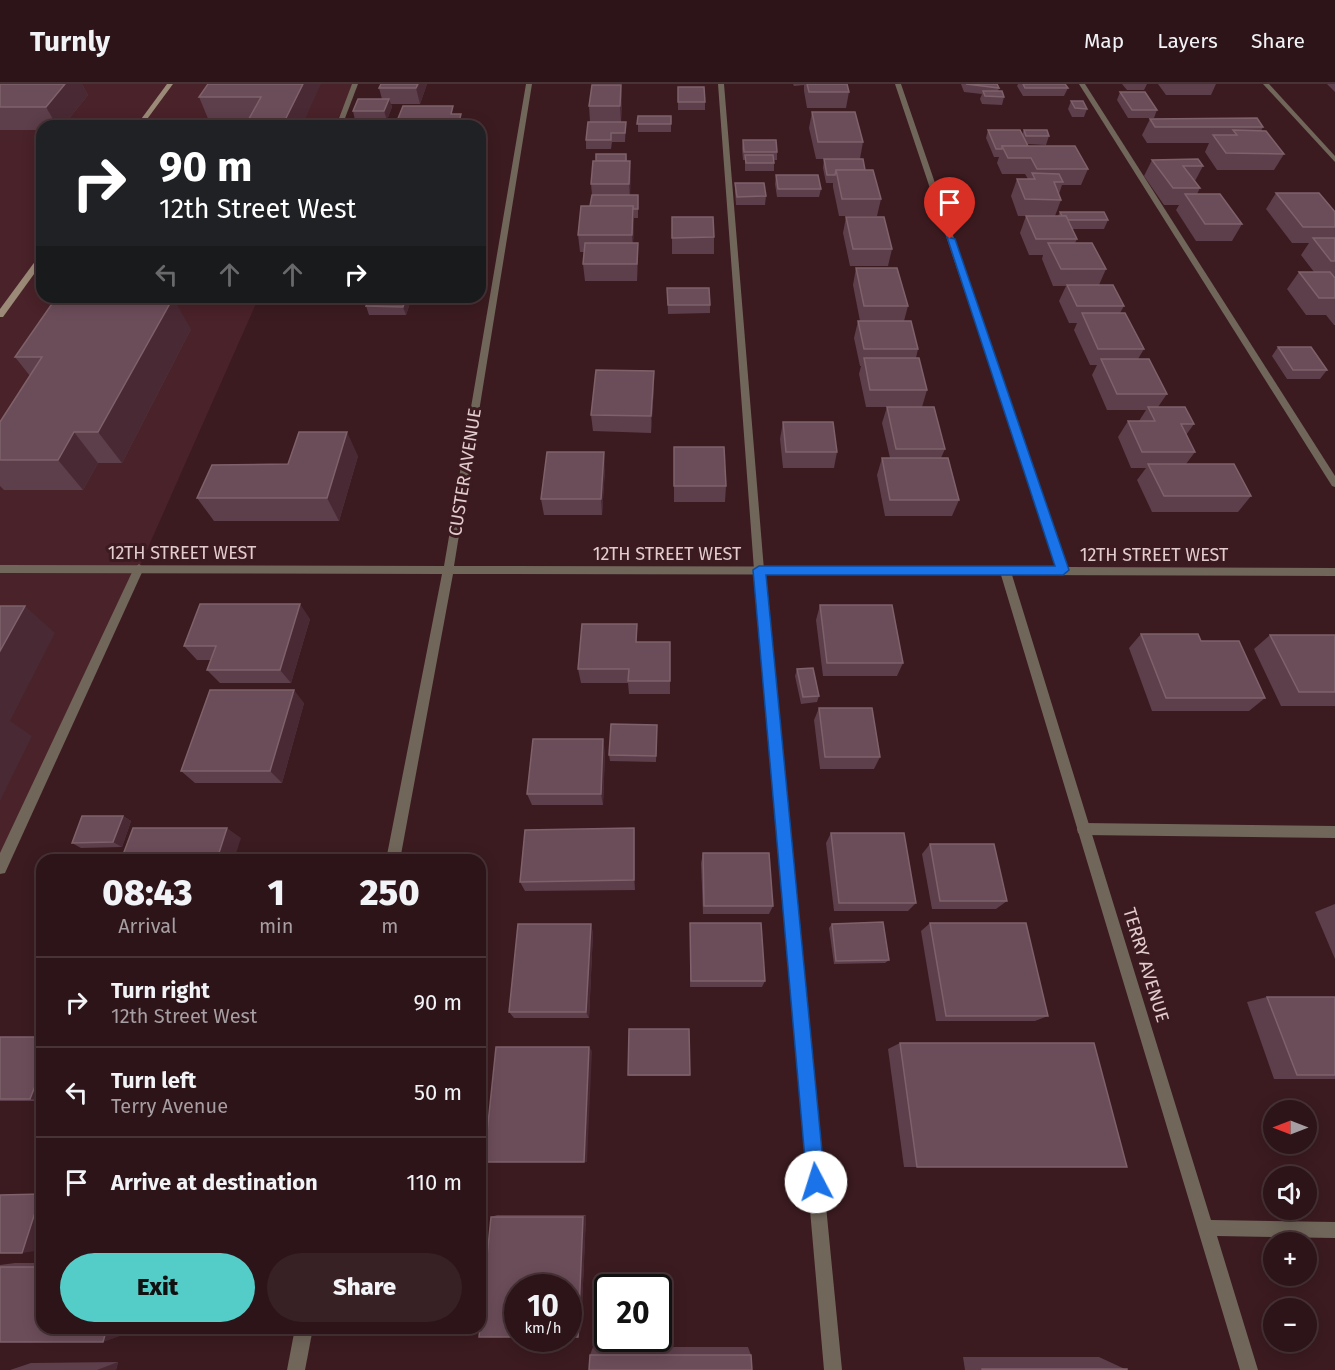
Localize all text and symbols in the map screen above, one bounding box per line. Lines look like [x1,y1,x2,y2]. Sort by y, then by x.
text: Turnly [30,25,110,58]
text: Map [1084,28,1124,54]
text: Layers [1157,28,1218,54]
text: Share [1251,28,1305,54]
text: 90 m [159,142,253,192]
icon: right [60,144,138,222]
pin [924,177,975,239]
icon: arrive [933,186,966,219]
text: 12th Street West [159,193,356,225]
icon: left [150,258,183,291]
icon: ahead [213,258,246,291]
icon: ahead [276,258,309,291]
icon: right [339,258,372,291]
street label: CUSTER AVENUE [444,406,486,538]
street label: 12TH STREET WEST [108,542,257,564]
street label: 12TH STREET WEST [593,543,742,565]
street label: 12TH STREET WEST [1080,544,1229,566]
text: 08:43 [102,871,193,915]
text: 1 [268,871,285,915]
text: 250 [360,871,420,915]
street label: TERRY AVENUE [1118,905,1174,1025]
text: Arrival [118,914,177,938]
text: min [259,914,293,938]
text: m [381,914,398,938]
text: Turn right [111,977,210,1004]
icon: right [60,986,93,1019]
text: 90 m [413,989,462,1016]
text: 12th Street West [111,1004,257,1028]
text: Turn left [111,1067,196,1094]
icon: left [60,1076,93,1109]
text: 50 m [414,1079,462,1106]
text: Terry Avenue [111,1094,228,1118]
north arrow [1263,1100,1317,1154]
map controls [1263,1100,1317,1352]
position arrow [784,1150,848,1214]
icon: arrive [60,1166,93,1199]
button: sound [1263,1166,1317,1220]
text: Arrive at destination [111,1169,318,1196]
text: 110 m [406,1169,462,1196]
button: + [1263,1232,1317,1286]
button: Exit [60,1253,255,1322]
button: Share [267,1253,462,1322]
speed limit sign: 20 [594,1274,672,1352]
text: 10 [527,1288,559,1324]
button: − [1263,1298,1317,1352]
text: km/h [524,1319,562,1337]

